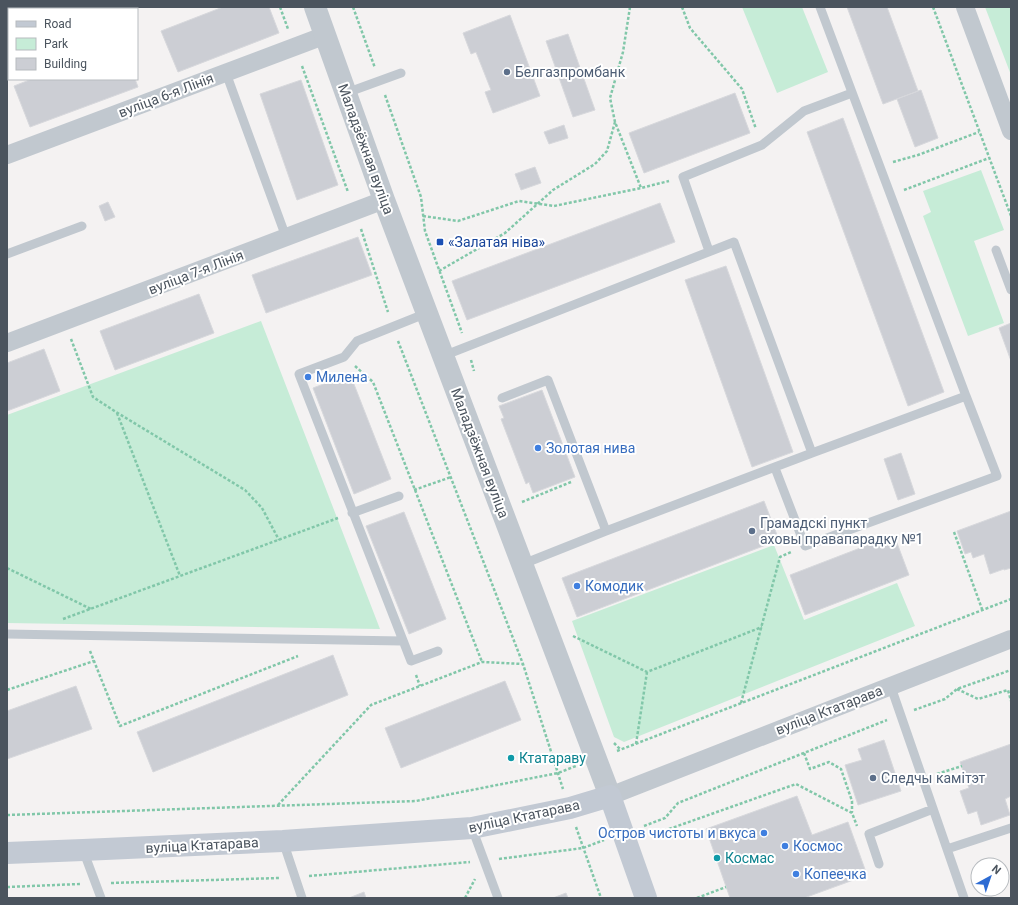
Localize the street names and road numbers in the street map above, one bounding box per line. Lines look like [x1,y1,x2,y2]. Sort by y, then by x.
street label: вуліца 6-я Лінія [116,70,216,120]
street label: Маладзёжная вуліца [335,82,397,216]
street label: вуліца 7-я Лінія [146,247,246,297]
street label: Маладзёжная вуліца [448,386,512,520]
street label: вуліца Ктатарава [773,682,885,738]
street label: вуліца Ктатарава [467,796,581,836]
street label: вуліца Ктатарава [145,834,259,856]

